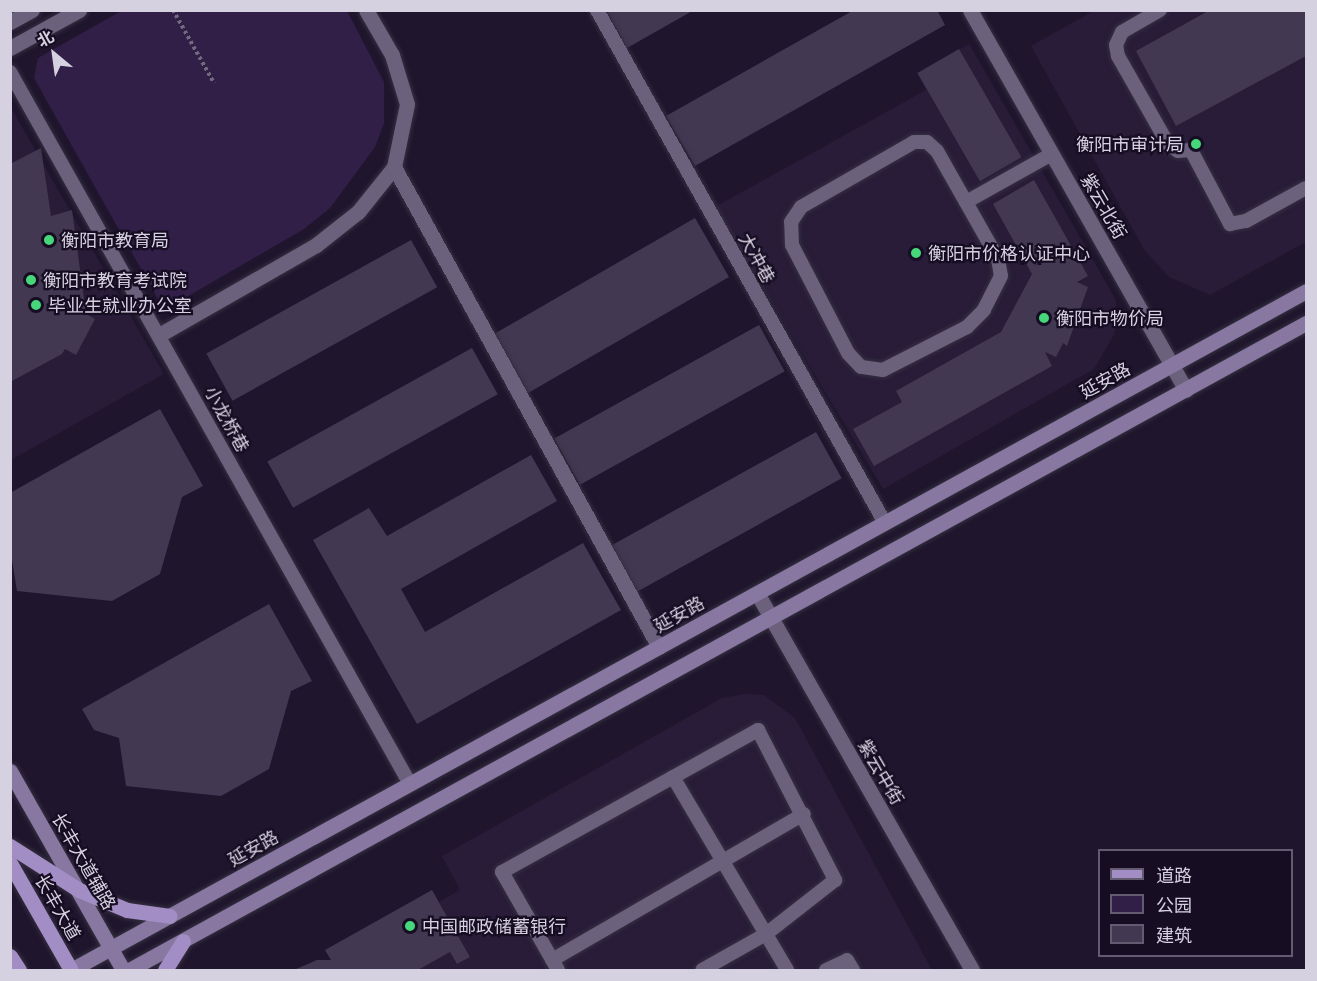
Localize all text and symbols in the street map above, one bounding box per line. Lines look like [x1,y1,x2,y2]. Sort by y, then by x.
north arrow [24,24,84,84]
text: 北 [33,26,57,50]
place label: 衡阳市审计局 [1076,133,1184,155]
marker: 衡阳市审计局 [1189,137,1203,151]
street label: 紫云北街 [1077,169,1131,243]
place label: 衡阳市教育局 [61,229,169,251]
street label: 大冲巷 [734,229,780,287]
marker: 衡阳市教育局 [42,233,56,247]
place label: 衡阳市价格认证中心 [928,242,1090,264]
marker: 衡阳市价格认证中心 [909,246,923,260]
place label: 衡阳市教育考试院 [43,269,187,291]
marker: 衡阳市教育考试院 [24,273,38,287]
place label: 毕业生就业办公室 [48,294,192,316]
marker: 毕业生就业办公室 [29,298,43,312]
place label: 衡阳市物价局 [1056,307,1164,329]
marker: 衡阳市物价局 [1037,311,1051,325]
street label: 延安路 [1076,357,1134,403]
street label: 小龙桥巷 [200,382,254,456]
street label: 延安路 [650,591,708,637]
street label: 紫云中街 [854,735,908,809]
street label: 长丰大道辅路 [48,809,120,913]
street label: 延安路 [224,825,282,871]
legend [1098,849,1293,957]
text: 道路 [1156,864,1192,886]
street label: 长丰大道 [31,870,85,944]
text: 公园 [1156,894,1192,916]
place label: 中国邮政储蓄银行 [422,915,566,937]
marker: 中国邮政储蓄银行 [403,919,417,933]
text: 建筑 [1156,924,1192,946]

